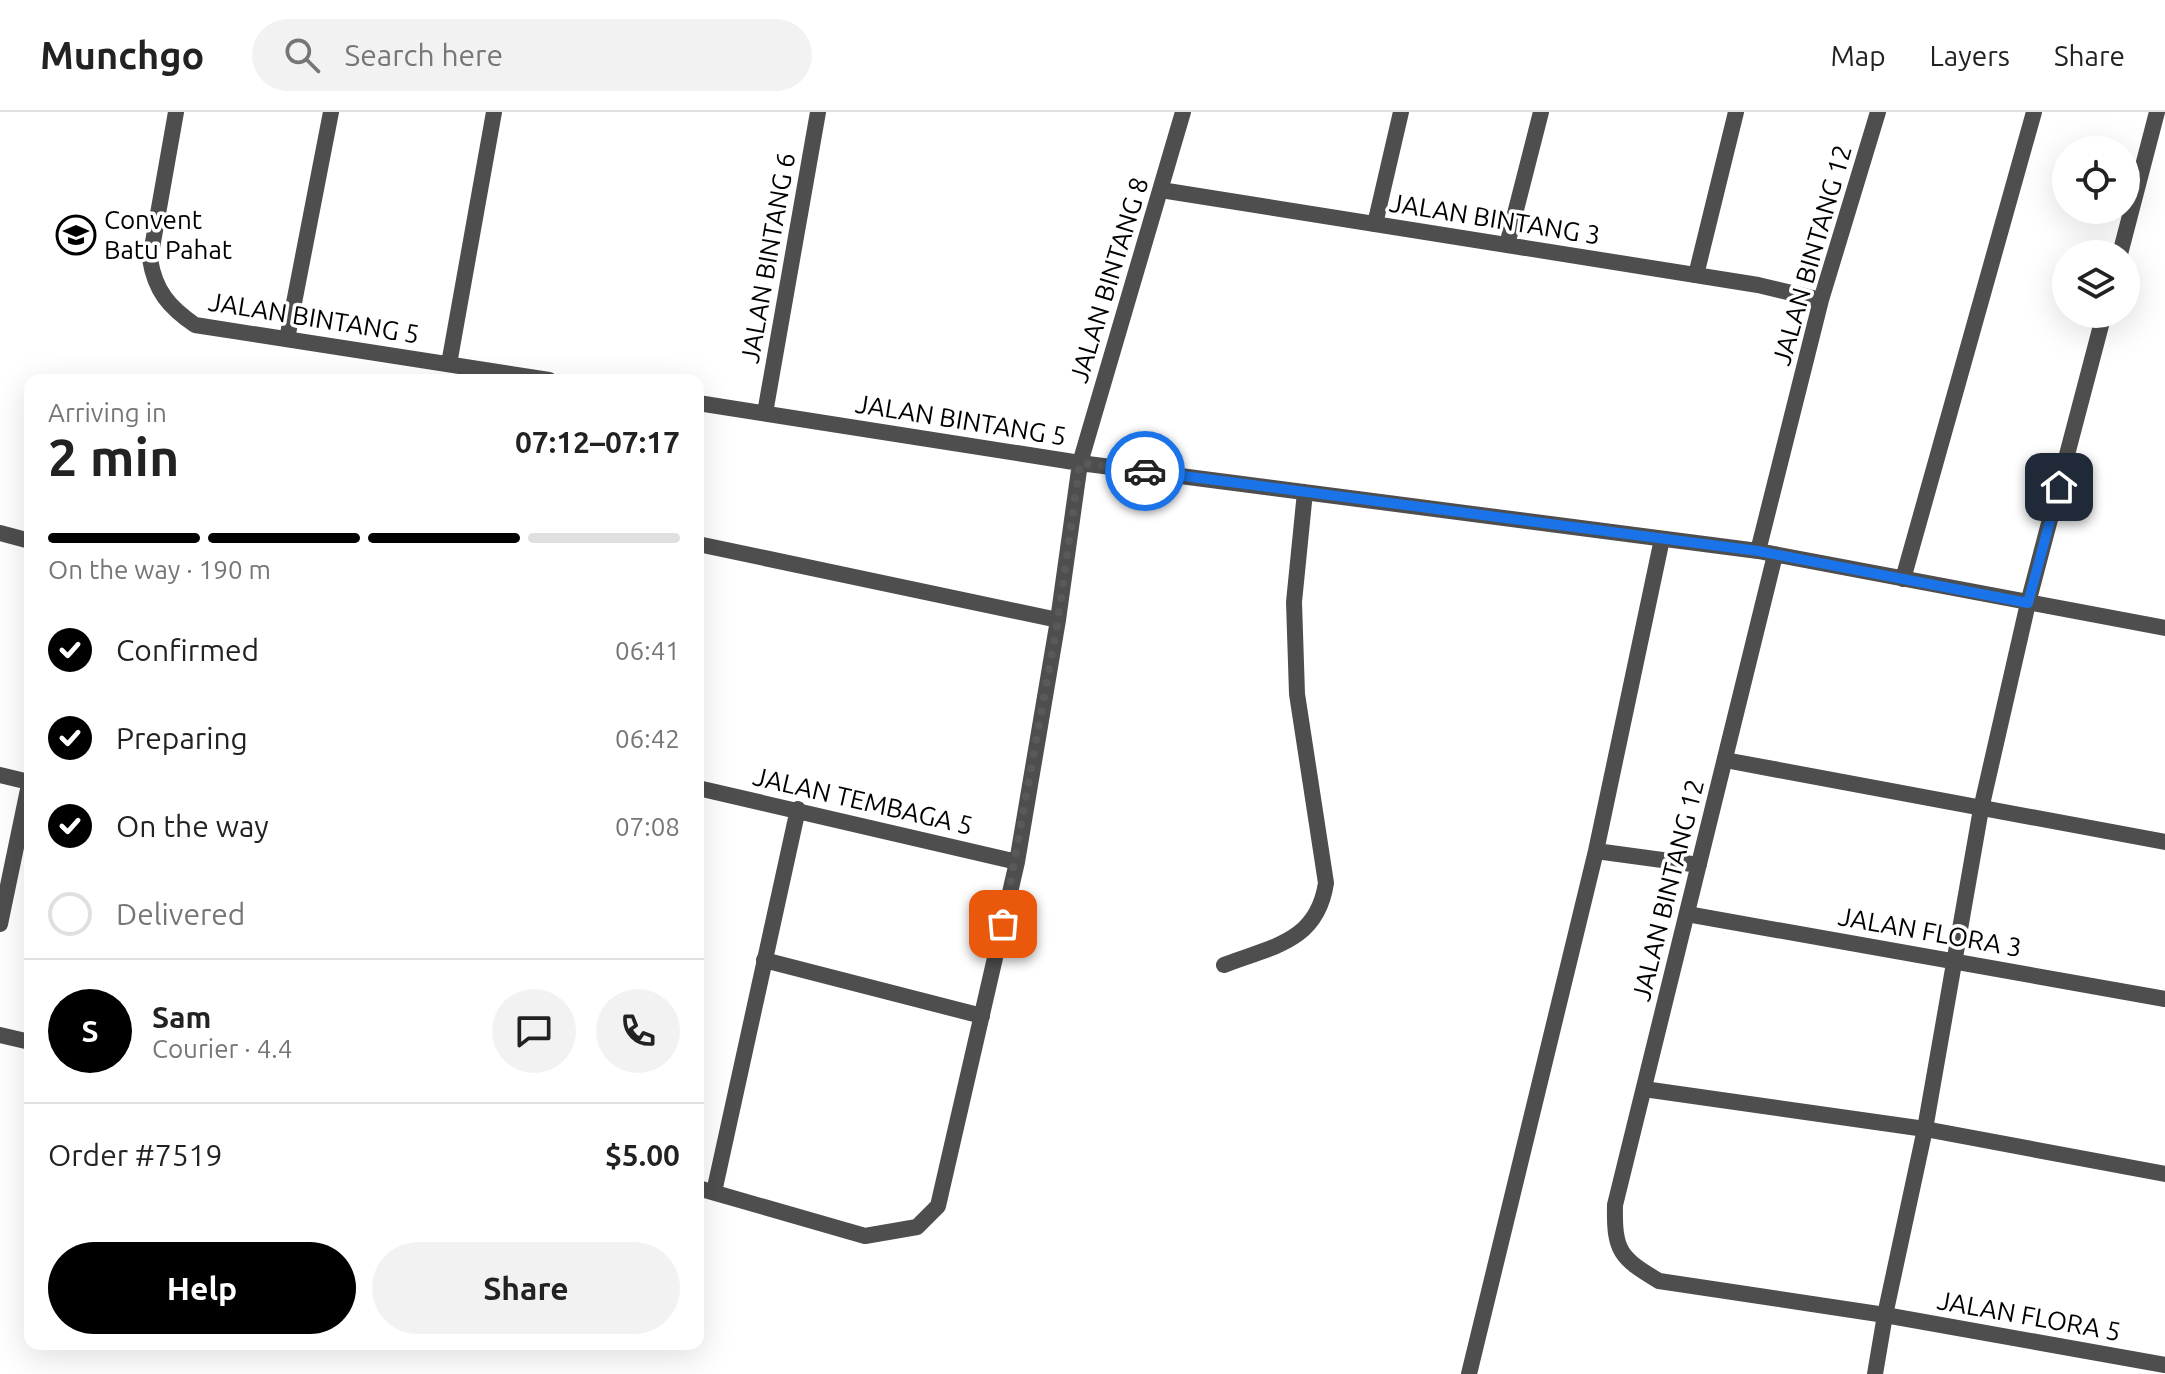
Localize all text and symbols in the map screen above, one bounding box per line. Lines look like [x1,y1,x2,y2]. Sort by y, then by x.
search box [252,19,812,91]
icon: search [280,33,324,77]
text: Munchgo [40,34,204,76]
text: Search here [344,38,503,72]
text: Map [1830,40,1886,71]
text: Layers [1930,40,2010,71]
text: Share [2054,40,2125,71]
map controls [2052,136,2140,328]
button: locate [2052,136,2140,224]
street label: JALAN BINTANG 12 [1766,141,1857,368]
street label: JALAN BINTANG 6 [735,150,800,365]
street label: JALAN BINTANG 8 [1064,174,1154,386]
street label: JALAN BINTANG 3 [1388,188,1603,249]
place label: Convent Batu Pahat [104,205,232,264]
school or university icon: Convent Batu Pahat [55,214,97,256]
button: layers [2052,240,2140,328]
street label: JALAN BINTANG 5 [207,287,422,348]
street label: JALAN BINTANG 5 [854,389,1069,450]
text: Arriving in [48,398,167,427]
text: 07:12–07:17 [515,425,680,459]
text: 2 min [48,428,179,486]
courier [1105,431,1185,511]
icon: car [1123,449,1167,493]
pin [2025,453,2093,521]
icon: home [2037,465,2081,509]
text: On the way · 190 m [48,555,271,584]
icon: check [48,628,92,672]
text: Confirmed [116,633,259,667]
text: 06:41 [615,636,680,665]
icon: check [48,716,92,760]
text: Preparing [116,721,248,755]
text: 06:42 [615,724,680,753]
street label: JALAN TEMBAGA 5 [750,761,976,840]
street label: JALAN BINTANG 12 [1626,776,1709,1004]
icon: check [48,804,92,848]
text: On the way [116,809,269,843]
text: 07:08 [615,812,680,841]
pin [969,890,1037,958]
text: Delivered [116,897,245,931]
street label: JALAN FLORA 3 [1836,901,2024,962]
icon: bag [981,902,1025,946]
button: chat [492,989,576,1073]
button: phone [596,989,680,1073]
text: Sam [152,1000,211,1034]
text: S [81,1014,99,1048]
text: Courier · 4.4 [152,1034,292,1063]
text: Order #7519 [48,1138,222,1172]
text: $5.00 [605,1138,680,1172]
button: Help [48,1242,356,1334]
button: Share [372,1242,680,1334]
street label: JALAN FLORA 5 [1935,1285,2123,1346]

